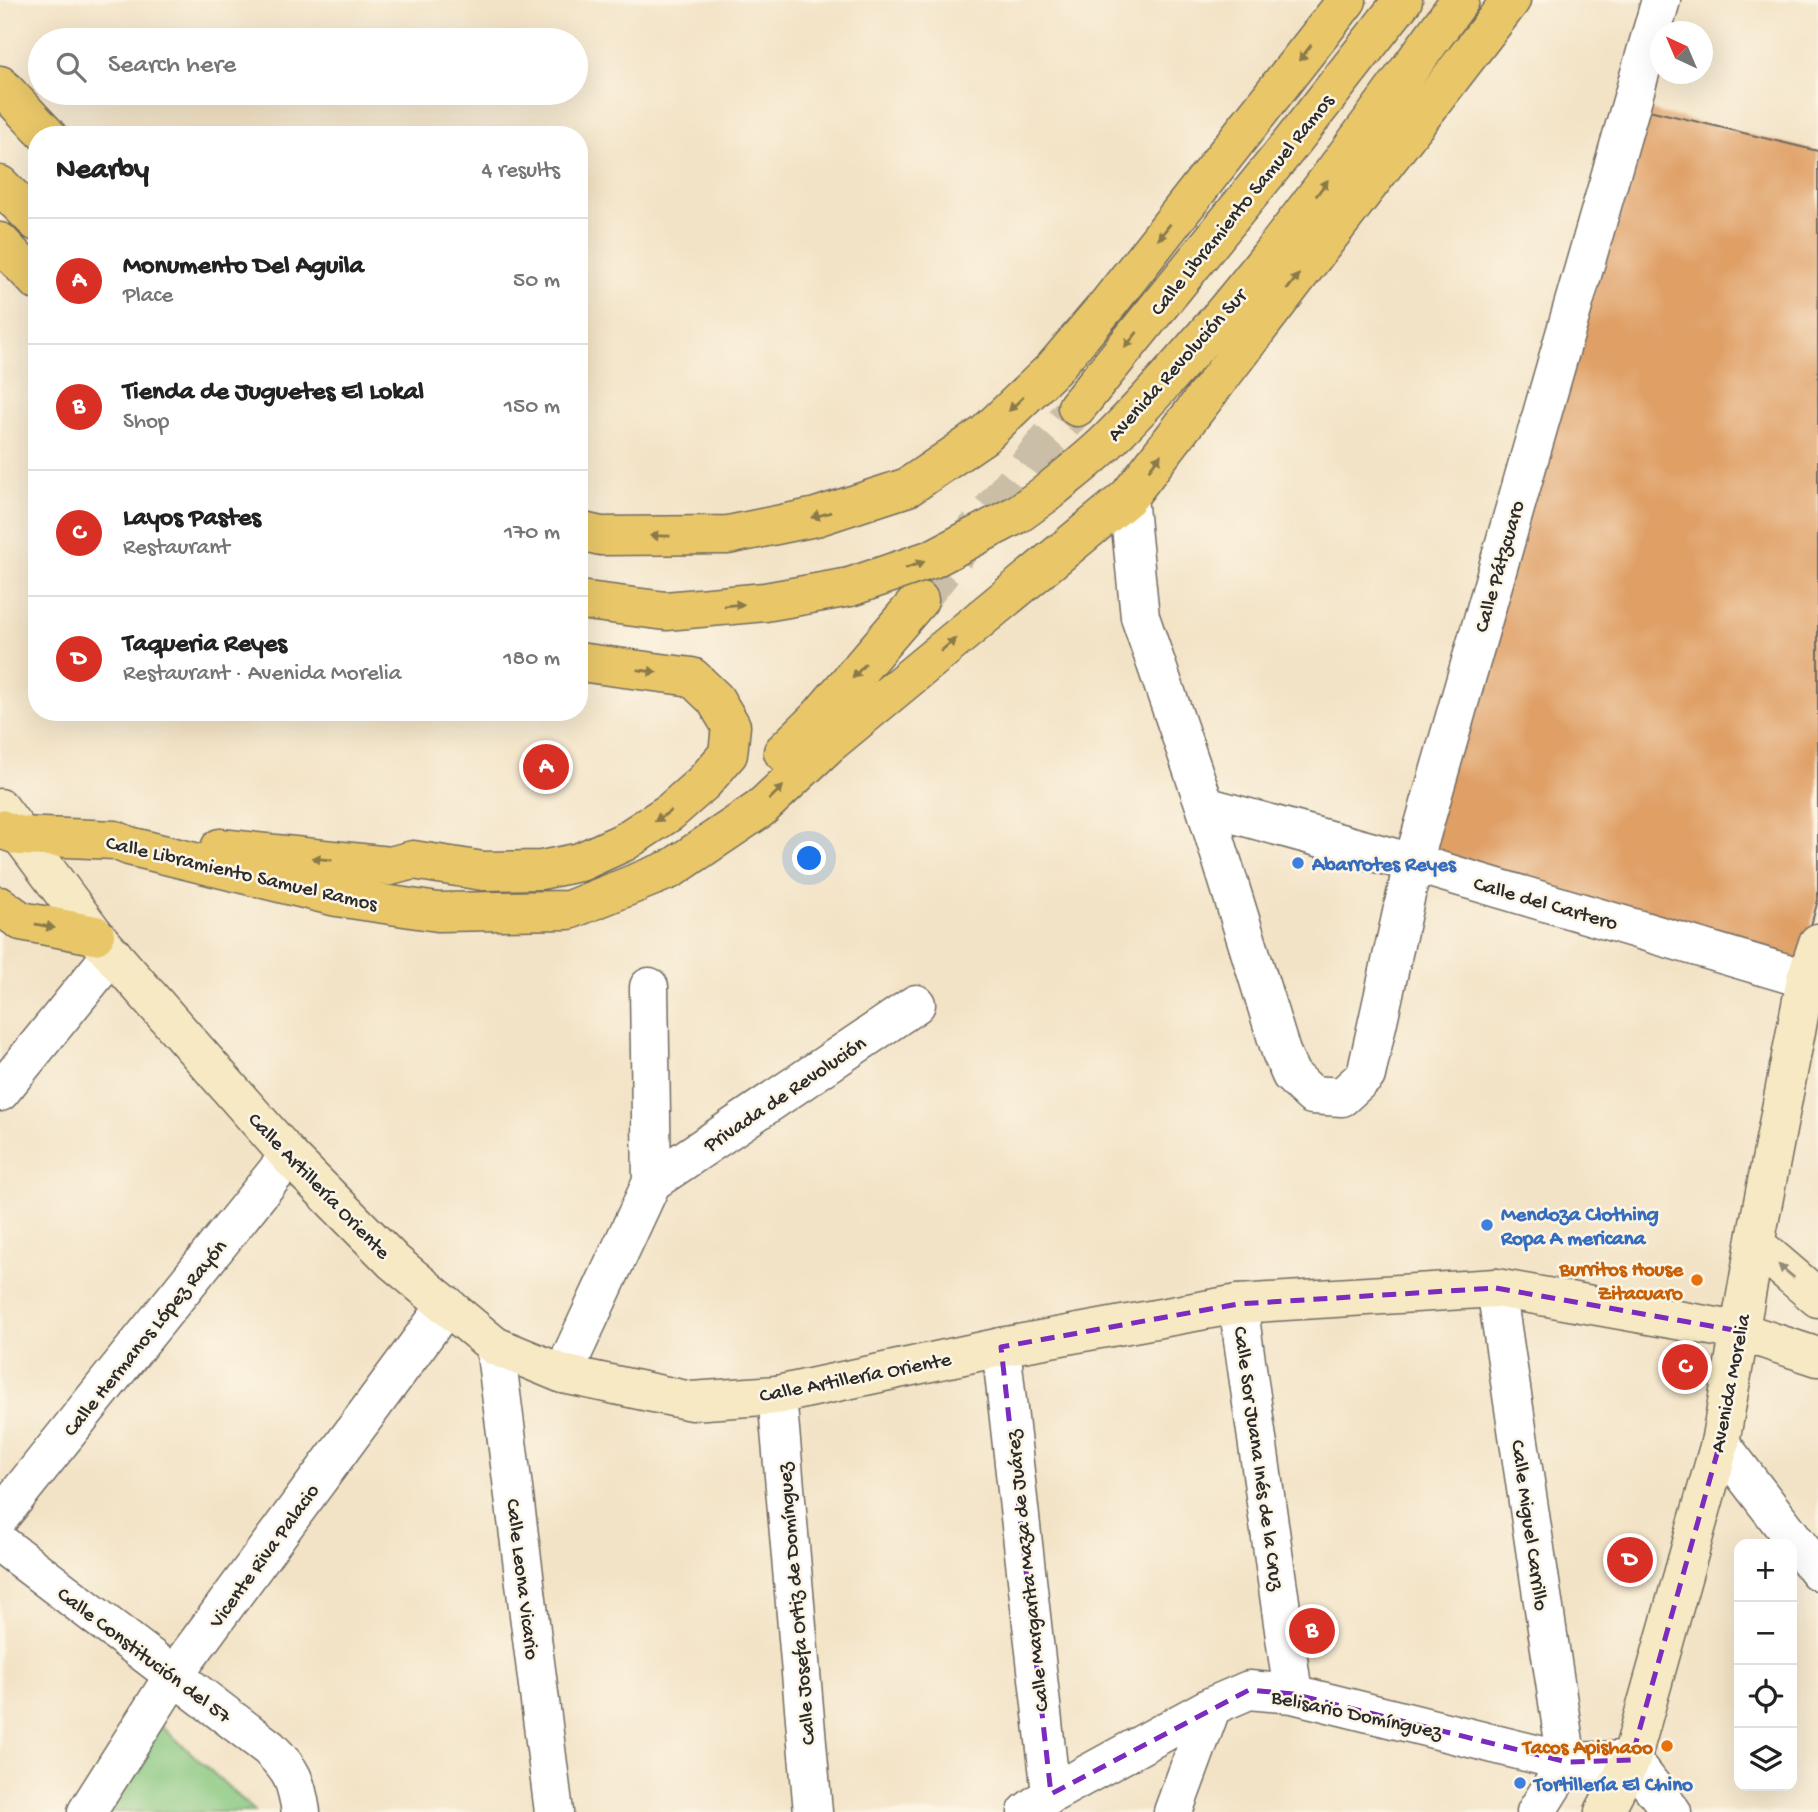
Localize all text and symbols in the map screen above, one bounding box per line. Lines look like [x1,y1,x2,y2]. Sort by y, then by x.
north arrow [1650,21,1713,84]
search box [28,28,588,105]
one-way arrow [1297,44,1312,62]
icon: search [52,48,90,86]
text: Search here [108,51,236,82]
street label: Calle Libramiento Samuel Ramos [1147,89,1342,322]
text: Nearby [56,154,149,189]
text: 4 results [481,158,560,185]
one-way arrow [1314,180,1329,198]
one-way arrow [1157,223,1172,241]
text: Monumento Del Aguila [123,252,364,283]
text: A [72,268,86,295]
text: 50 m [513,268,560,295]
one-way arrow [1286,273,1301,291]
text: Place [123,283,173,310]
street label: Avenida Revolución Sur [1103,284,1255,448]
one-way arrow [1124,331,1139,349]
text: Tienda de Juguetes El Lokal [123,378,424,409]
text: B [73,394,85,421]
text: 150 m [504,394,560,421]
one-way arrow [1008,396,1025,412]
text: Shop [123,409,169,436]
one-way arrow [1147,453,1161,471]
street label: Calle Pátzcuaro [1471,498,1532,636]
text: Layos Pastes [123,504,261,535]
one-way arrow [810,510,831,520]
text: C [73,520,85,547]
text: 170 m [504,520,560,547]
one-way arrow [648,530,670,542]
text: Restaurant [123,535,230,562]
one-way arrow [904,559,925,570]
one-way arrow [723,599,745,610]
text: Taqueria Reyes [123,630,287,661]
one-way arrow [940,638,957,653]
text: D [72,646,87,673]
text: 180 m [503,646,560,673]
text: Restaurant · Avenida Morelia [123,661,402,688]
one-way arrow [852,662,867,679]
one-way arrow [636,666,658,677]
pin: A [523,741,569,793]
one-way arrow [767,786,784,802]
one-way arrow [653,809,672,822]
street label: Calle Libramiento Samuel Ramos [103,832,381,919]
your location [792,841,826,875]
one-way arrow [311,853,333,864]
place label: Abarrotes Reyes [1311,854,1457,879]
marker: Abarrotes Reyes [1290,855,1306,871]
street label: Calle del Cartero [1470,873,1620,938]
one-way arrow [34,920,56,931]
street label: Privada de Revolución [699,1032,872,1160]
street label: Calle Artillería Oriente [241,1109,395,1267]
place label: Mendoza Clothing Ropa A mericana [1500,1204,1659,1253]
marker: Mendoza Clothing Ropa A mericana [1479,1217,1495,1233]
street label: Calle Hermanos López Rayón [59,1236,234,1443]
place label: Burritos House Zitacuaro [1559,1259,1684,1308]
one-way arrow [1778,1264,1795,1279]
marker: Burritos House Zitacuaro [1689,1272,1705,1288]
street label: Avenida Morelia [1707,1311,1758,1455]
street label: Calle Sor Juana Inés de la Cruz [1226,1325,1288,1593]
pin: C [1662,1341,1708,1393]
street label: Calle Artillería Oriente [758,1348,955,1410]
street label: Calle Margarita Maza de Juárez [1002,1428,1057,1713]
street label: Calle Miguel Carrillo [1503,1439,1552,1613]
street label: Calle Josefa Ortiz de Domínguez [774,1461,823,1746]
street label: Vicente Riva Palacio [205,1480,327,1635]
street label: Calle Leona Vicario [498,1497,543,1661]
pin: D [1607,1534,1653,1586]
map controls [1734,1539,1797,1791]
button: + [1734,1539,1797,1602]
street label: Calle Constitución del 57 [51,1583,236,1731]
button: − [1734,1602,1797,1665]
pin: B [1289,1605,1335,1657]
button: locate [1734,1665,1797,1728]
street label: Belisario Domínguez [1268,1686,1445,1747]
button: layers [1734,1728,1797,1791]
place label: Tacos Apishaoo [1521,1737,1653,1762]
marker: Tacos Apishaoo [1659,1738,1675,1754]
place label: Tortillería El Chino [1532,1774,1693,1799]
marker: Tortillería El Chino [1512,1775,1528,1791]

